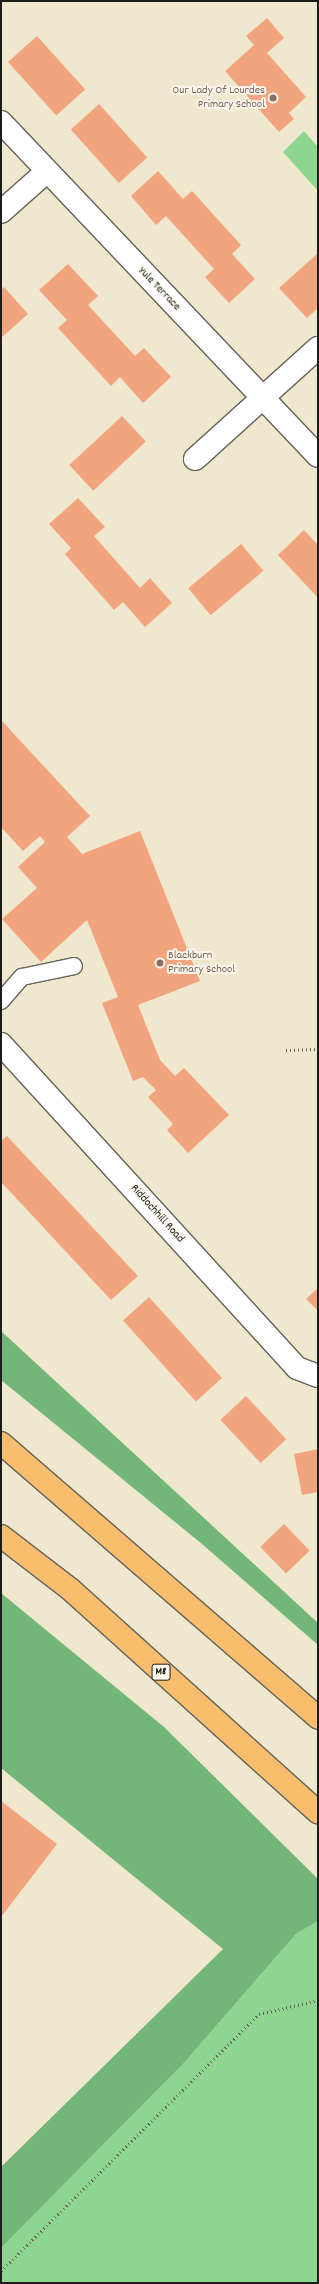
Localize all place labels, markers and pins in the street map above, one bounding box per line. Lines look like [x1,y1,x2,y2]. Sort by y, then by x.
place label: Our Lady Of Lourdes Primary School [172,84,265,112]
marker: Our Lady Of Lourdes Primary School [268,93,278,103]
place label: Blackburn Primary School [168,949,235,977]
marker: Blackburn Primary School [155,958,165,968]

